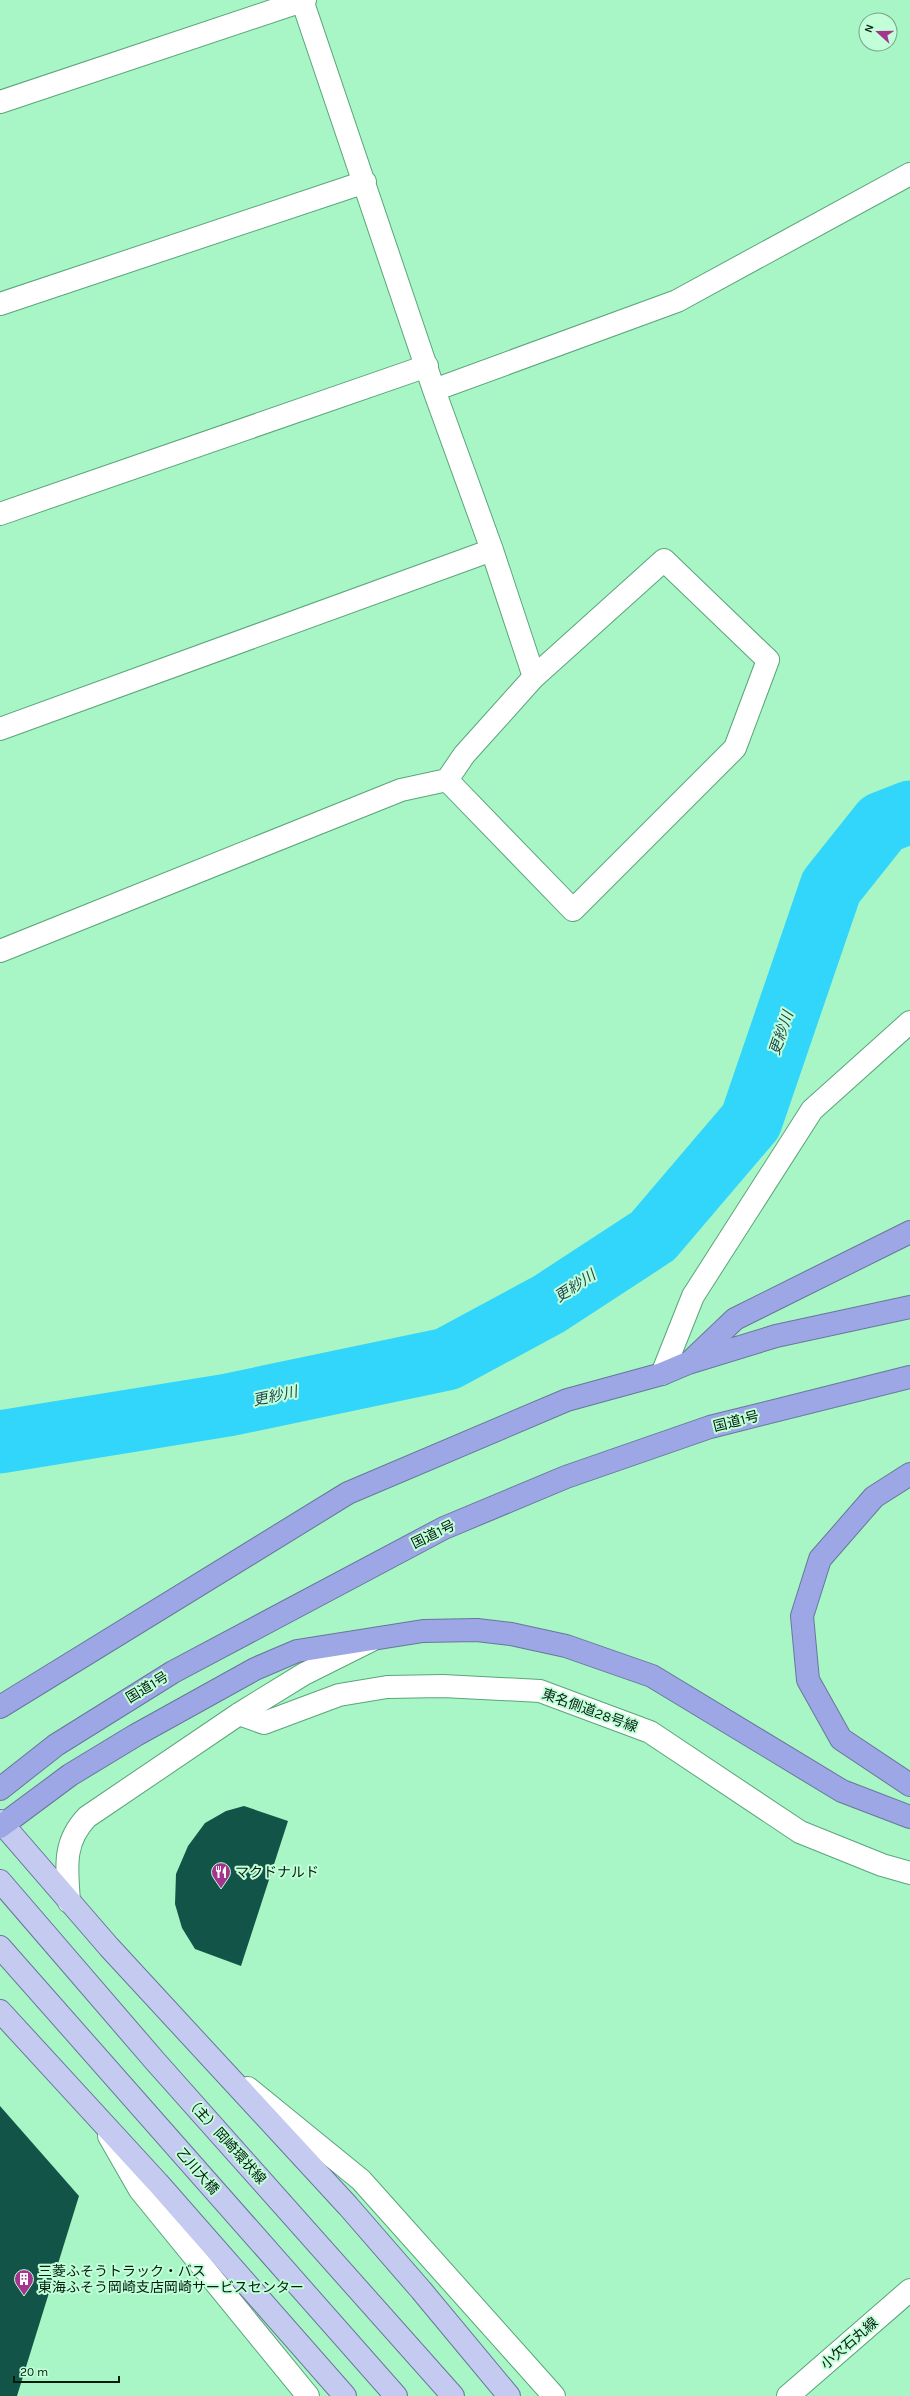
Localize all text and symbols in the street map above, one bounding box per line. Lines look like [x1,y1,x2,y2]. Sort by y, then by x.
north arrow [858,12,898,52]
text: N [862,23,877,35]
water label: 更紗川 [765,1007,797,1057]
water label: 更紗川 [551,1265,600,1306]
water label: 更紗川 [251,1382,301,1409]
street label: 国道1号 [711,1408,761,1435]
street label: 国道1号 [409,1517,458,1552]
street label: 国道1号 [123,1668,172,1707]
street label: 東名側道28号線 [540,1685,640,1736]
restaurant icon: マクドナルド [210,1861,232,1889]
place label: マクドナルド [235,1864,319,1881]
street label: （主）岡崎環状線 [182,2093,269,2188]
street label: 乙川大橋 [173,2145,222,2198]
place label: 三菱ふそうトラック・バス 東海ふそう岡崎支店岡崎サービスセンター [38,2263,304,2296]
building icon: 三菱ふそうトラック・バス 東海ふそう岡崎支店岡崎サービスセンター [13,2268,35,2296]
street label: 小欠石丸線 [817,2314,881,2373]
scale bar [14,2358,119,2384]
text: 20 m [20,2365,48,2379]

